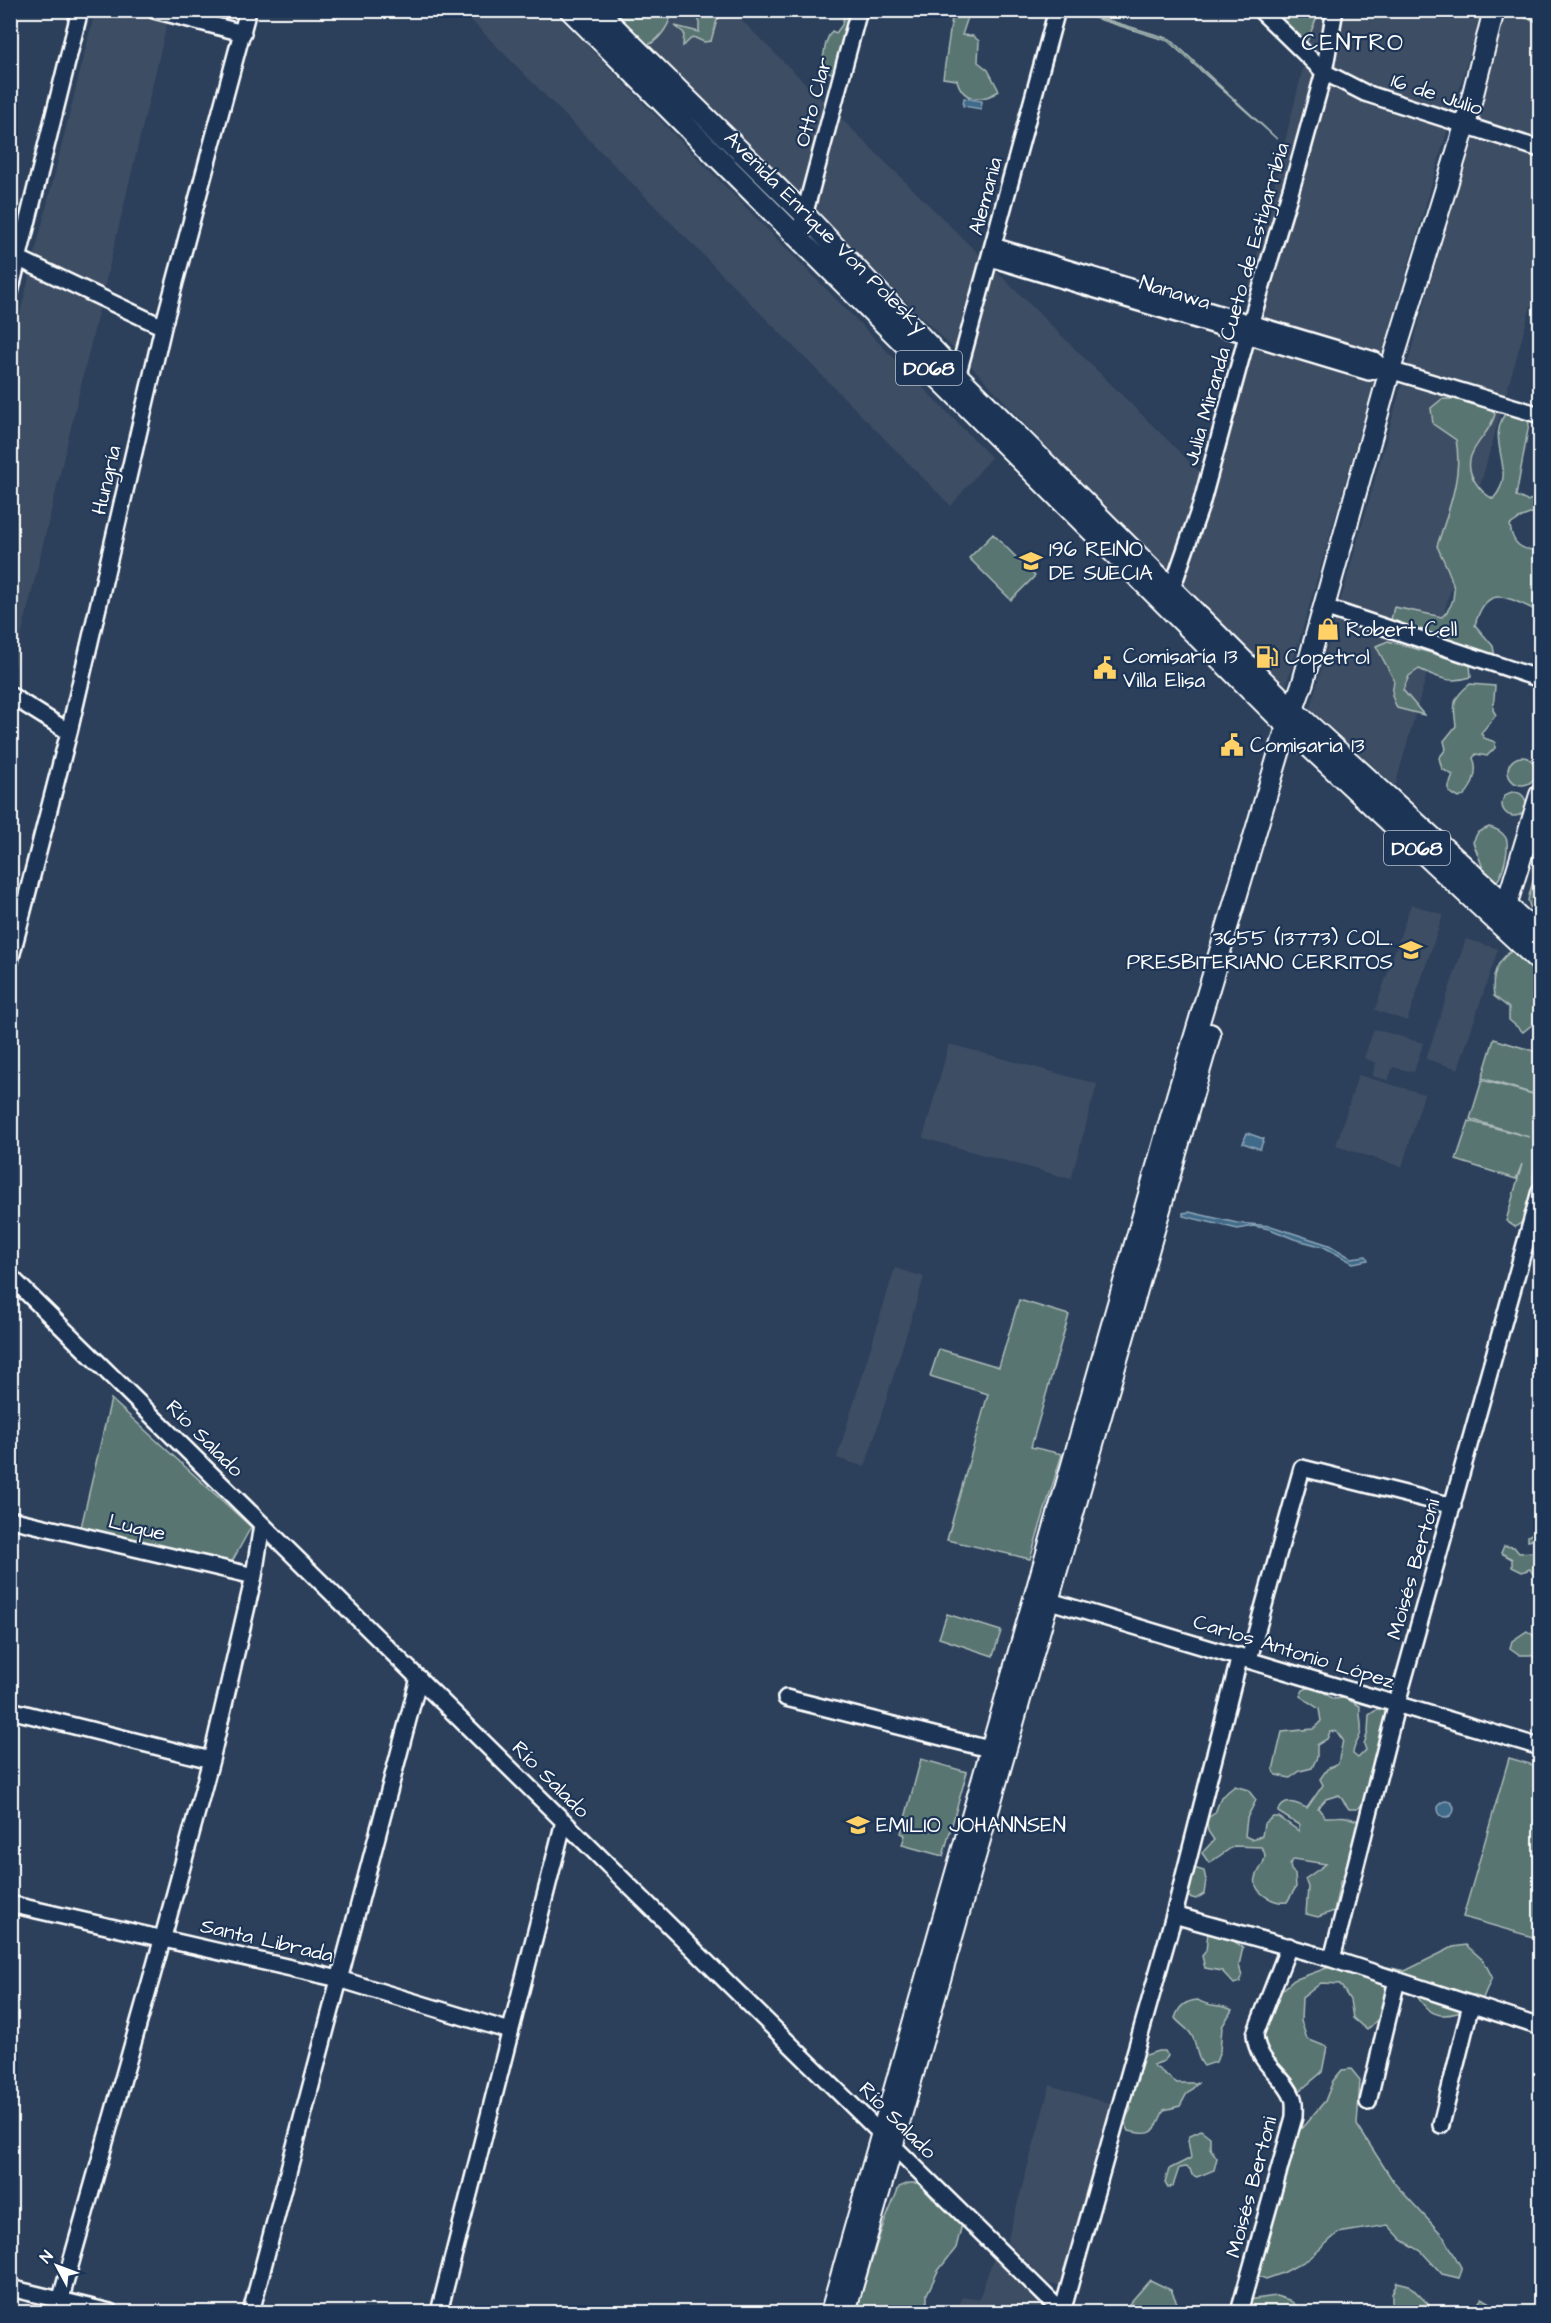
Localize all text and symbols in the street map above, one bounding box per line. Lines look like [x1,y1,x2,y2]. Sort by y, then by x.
district label: CENTRO [1301,26,1405,60]
street label: Otto Clar [788,54,839,150]
street label: 16 de Julio [1387,66,1487,123]
street label: Avenida Enrique Von Polesky [716,124,934,342]
street label: Julia Miranda Cueto de Estigarribia [1176,139,1299,470]
street label: Alemania [961,154,1010,238]
street label: Nanawa [1136,268,1214,317]
road number: D068 [896,351,962,385]
street label: Hungría [84,442,131,518]
place label: 196 REINO DE SUECIA [1049,535,1153,588]
school or university icon: 196 REINO DE SUECIA [1018,548,1044,574]
place label: Robert Cell [1346,615,1457,644]
shop icon: Robert Cell [1315,616,1341,642]
place label: Comisaría 13 Villa Elisa [1123,642,1238,695]
place label: Copetrol [1285,643,1370,673]
fuel station icon: Copetrol [1254,644,1280,670]
public building icon: Comisaría 13 Villa Elisa [1092,655,1118,681]
place label: Comisaria 13 [1250,731,1365,760]
public building icon: Comisaria 13 [1219,732,1245,758]
road number: D068 [1384,831,1450,865]
place label: 3655 (13773) COL. PRESBITERIANO CERRITOS [1127,924,1393,977]
school or university icon: 3655 (13773) COL. PRESBITERIANO CERRITOS [1398,937,1424,963]
street label: Río Salado [159,1393,250,1484]
street label: Moisés Bertoni [1380,1495,1447,1643]
street label: Luque [105,1507,168,1548]
street label: Carlos Antonio López [1189,1607,1399,1697]
street label: Río Salado [505,1734,596,1825]
place label: EMILIO JOHANNSEN [876,1811,1066,1840]
school or university icon: EMILIO JOHANNSEN [845,1812,871,1838]
street label: Santa Librada [198,1911,336,1970]
street label: Río Salado [852,2075,943,2166]
street label: Moisés Bertoni [1219,2113,1284,2261]
north arrow [27,2236,87,2296]
text: N [35,2246,58,2268]

